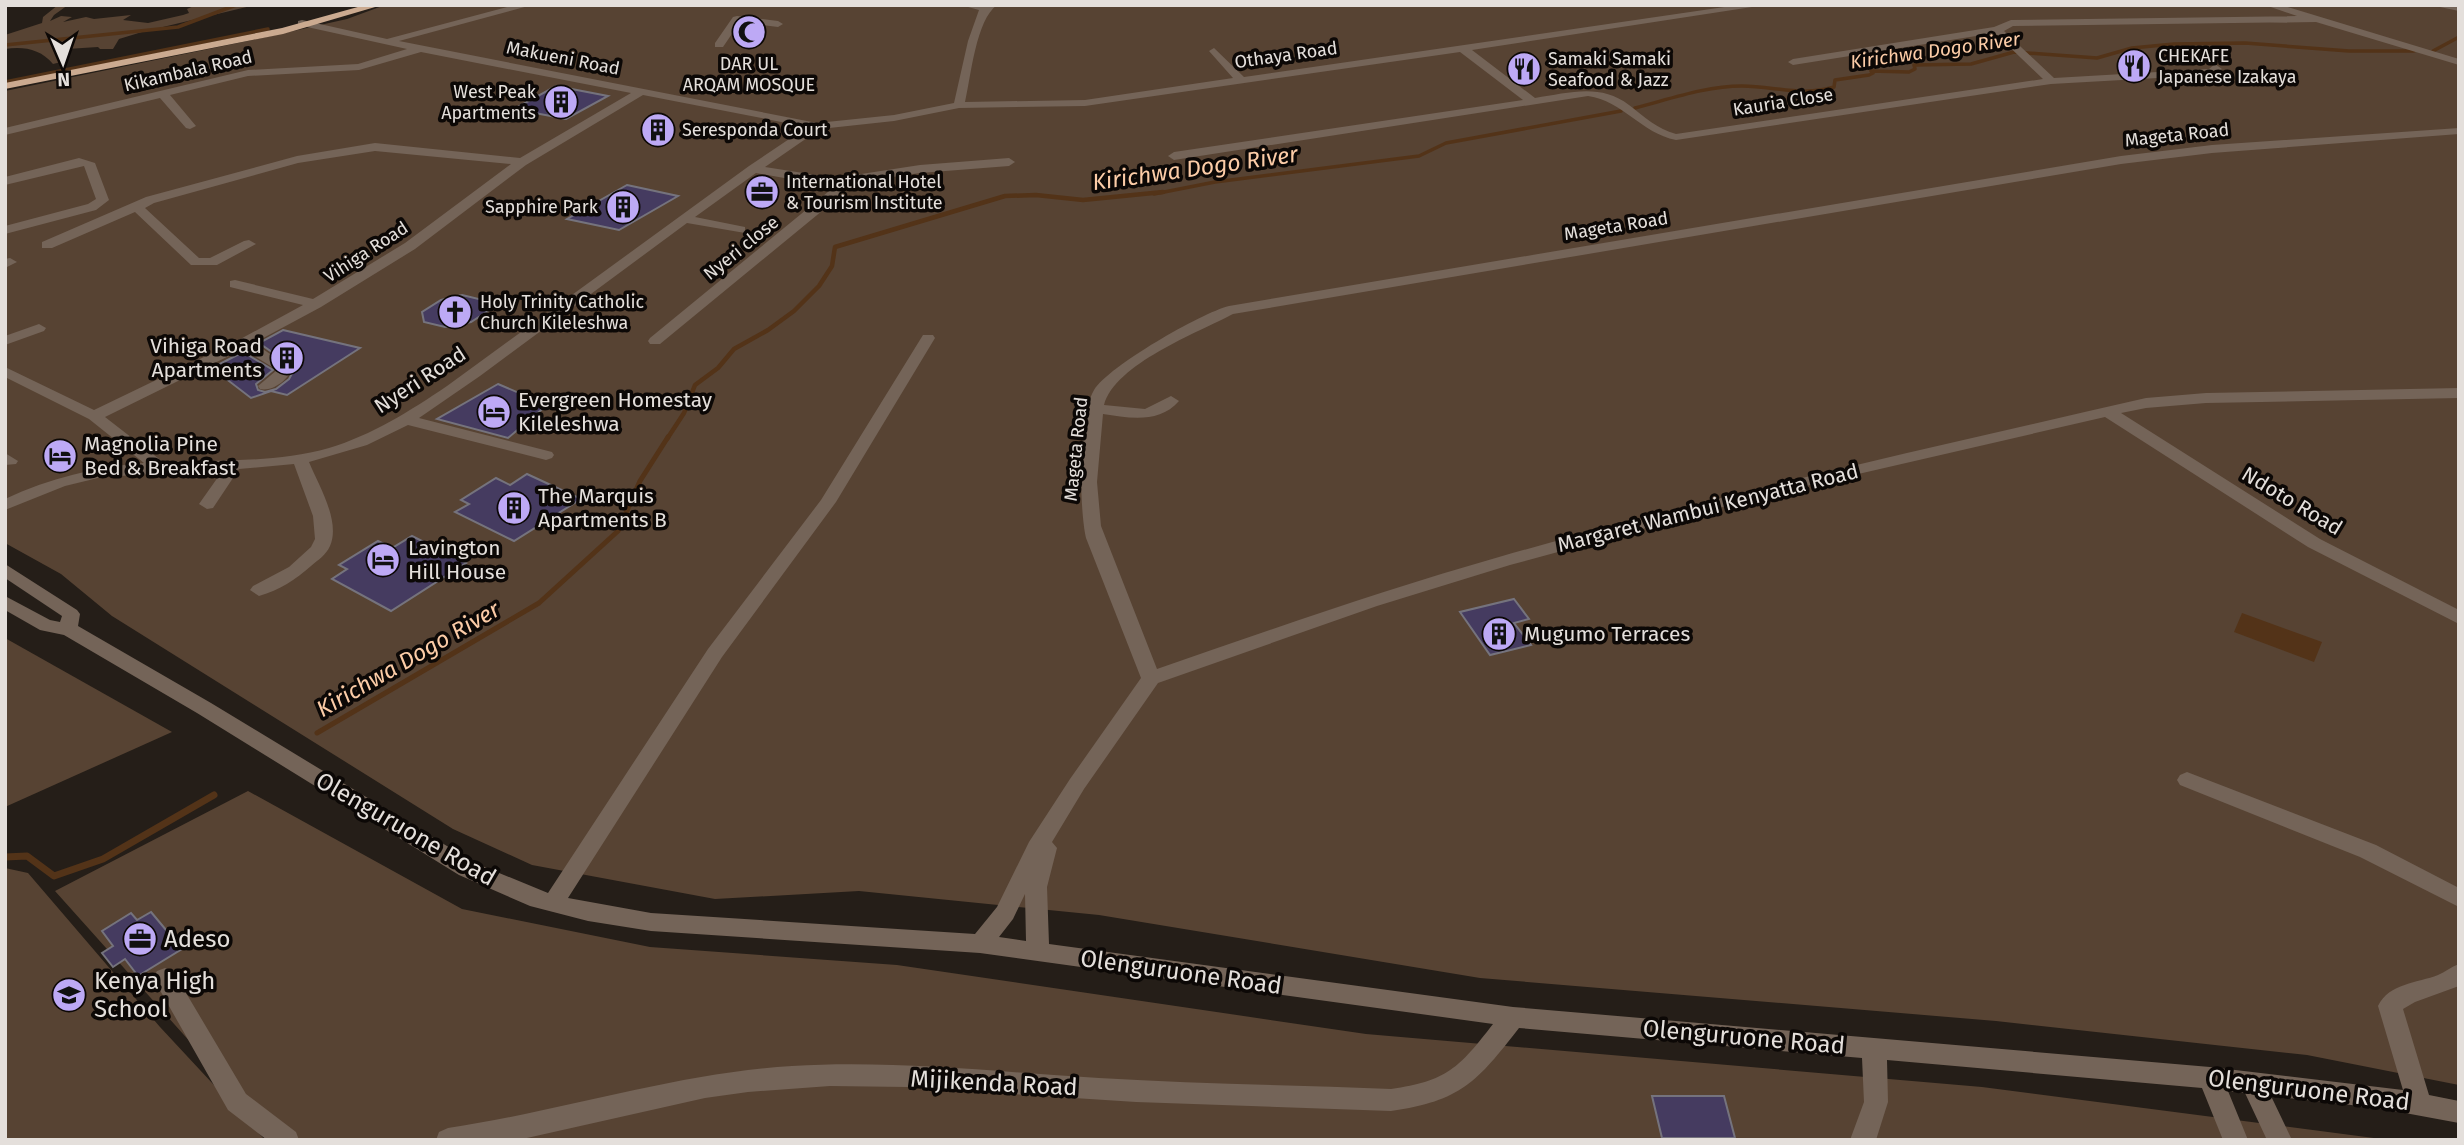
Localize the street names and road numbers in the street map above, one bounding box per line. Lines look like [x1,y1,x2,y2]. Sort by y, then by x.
street label: Makueni Road [504,36,622,80]
street label: Othaya Road [1233,37,1339,73]
street label: Kikambala Road [122,46,254,96]
street label: Kauria Close [1731,83,1835,121]
street label: Mageta Road [2124,119,2230,151]
street label: Mageta Road [1562,207,1670,245]
street label: Nyeri close [699,211,783,285]
street label: Vihiga Road [320,217,412,287]
street label: Nyeri Road [369,341,471,419]
street label: Mageta Road [1060,396,1092,502]
street label: Margaret Wambui Kenyatta Road [1555,458,1861,558]
street label: Ndoto Road [2237,461,2347,541]
street label: Olenguruone Road [311,766,501,892]
street label: Olenguruone Road [1079,944,1283,1000]
street label: Olenguruone Road [1642,1014,1846,1060]
street label: Olenguruone Road [2207,1064,2411,1116]
street label: Mijikenda Road [910,1065,1078,1101]

